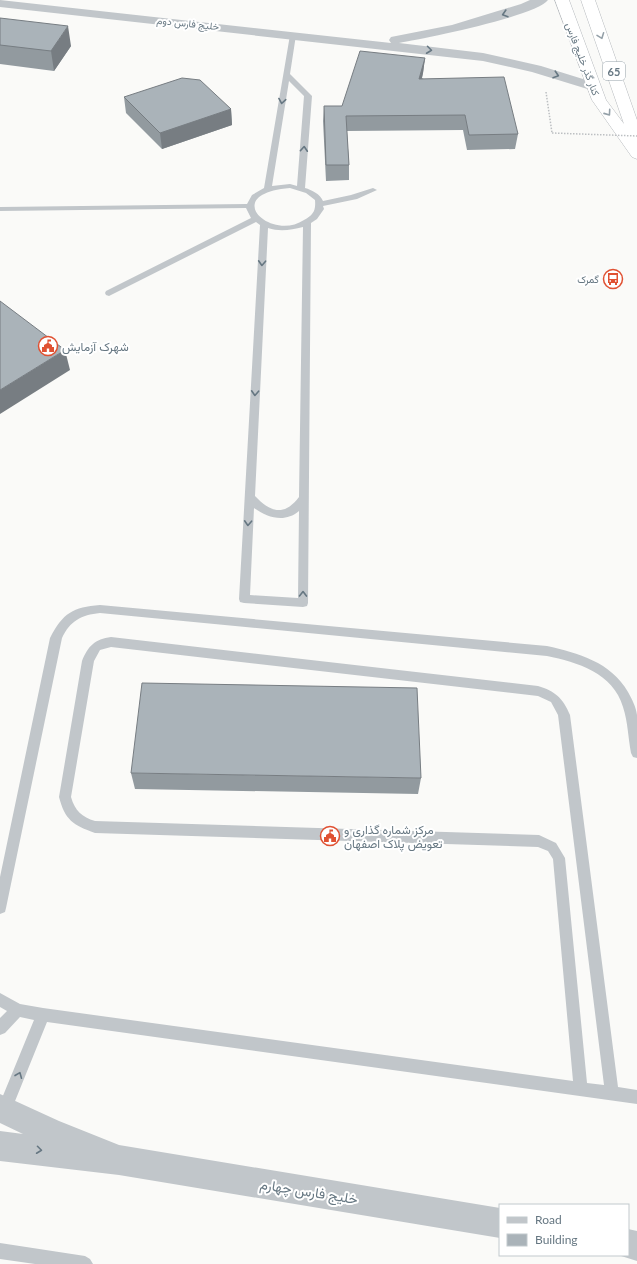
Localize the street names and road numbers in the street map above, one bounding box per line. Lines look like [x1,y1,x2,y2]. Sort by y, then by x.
street label: خلیج فارس دوم [156,14,220,33]
street label: کنار گذر خلیج فارس [563,21,603,98]
road number: 65 [603,62,625,80]
street label: خلیج فارس چهارم [258,1175,359,1210]

